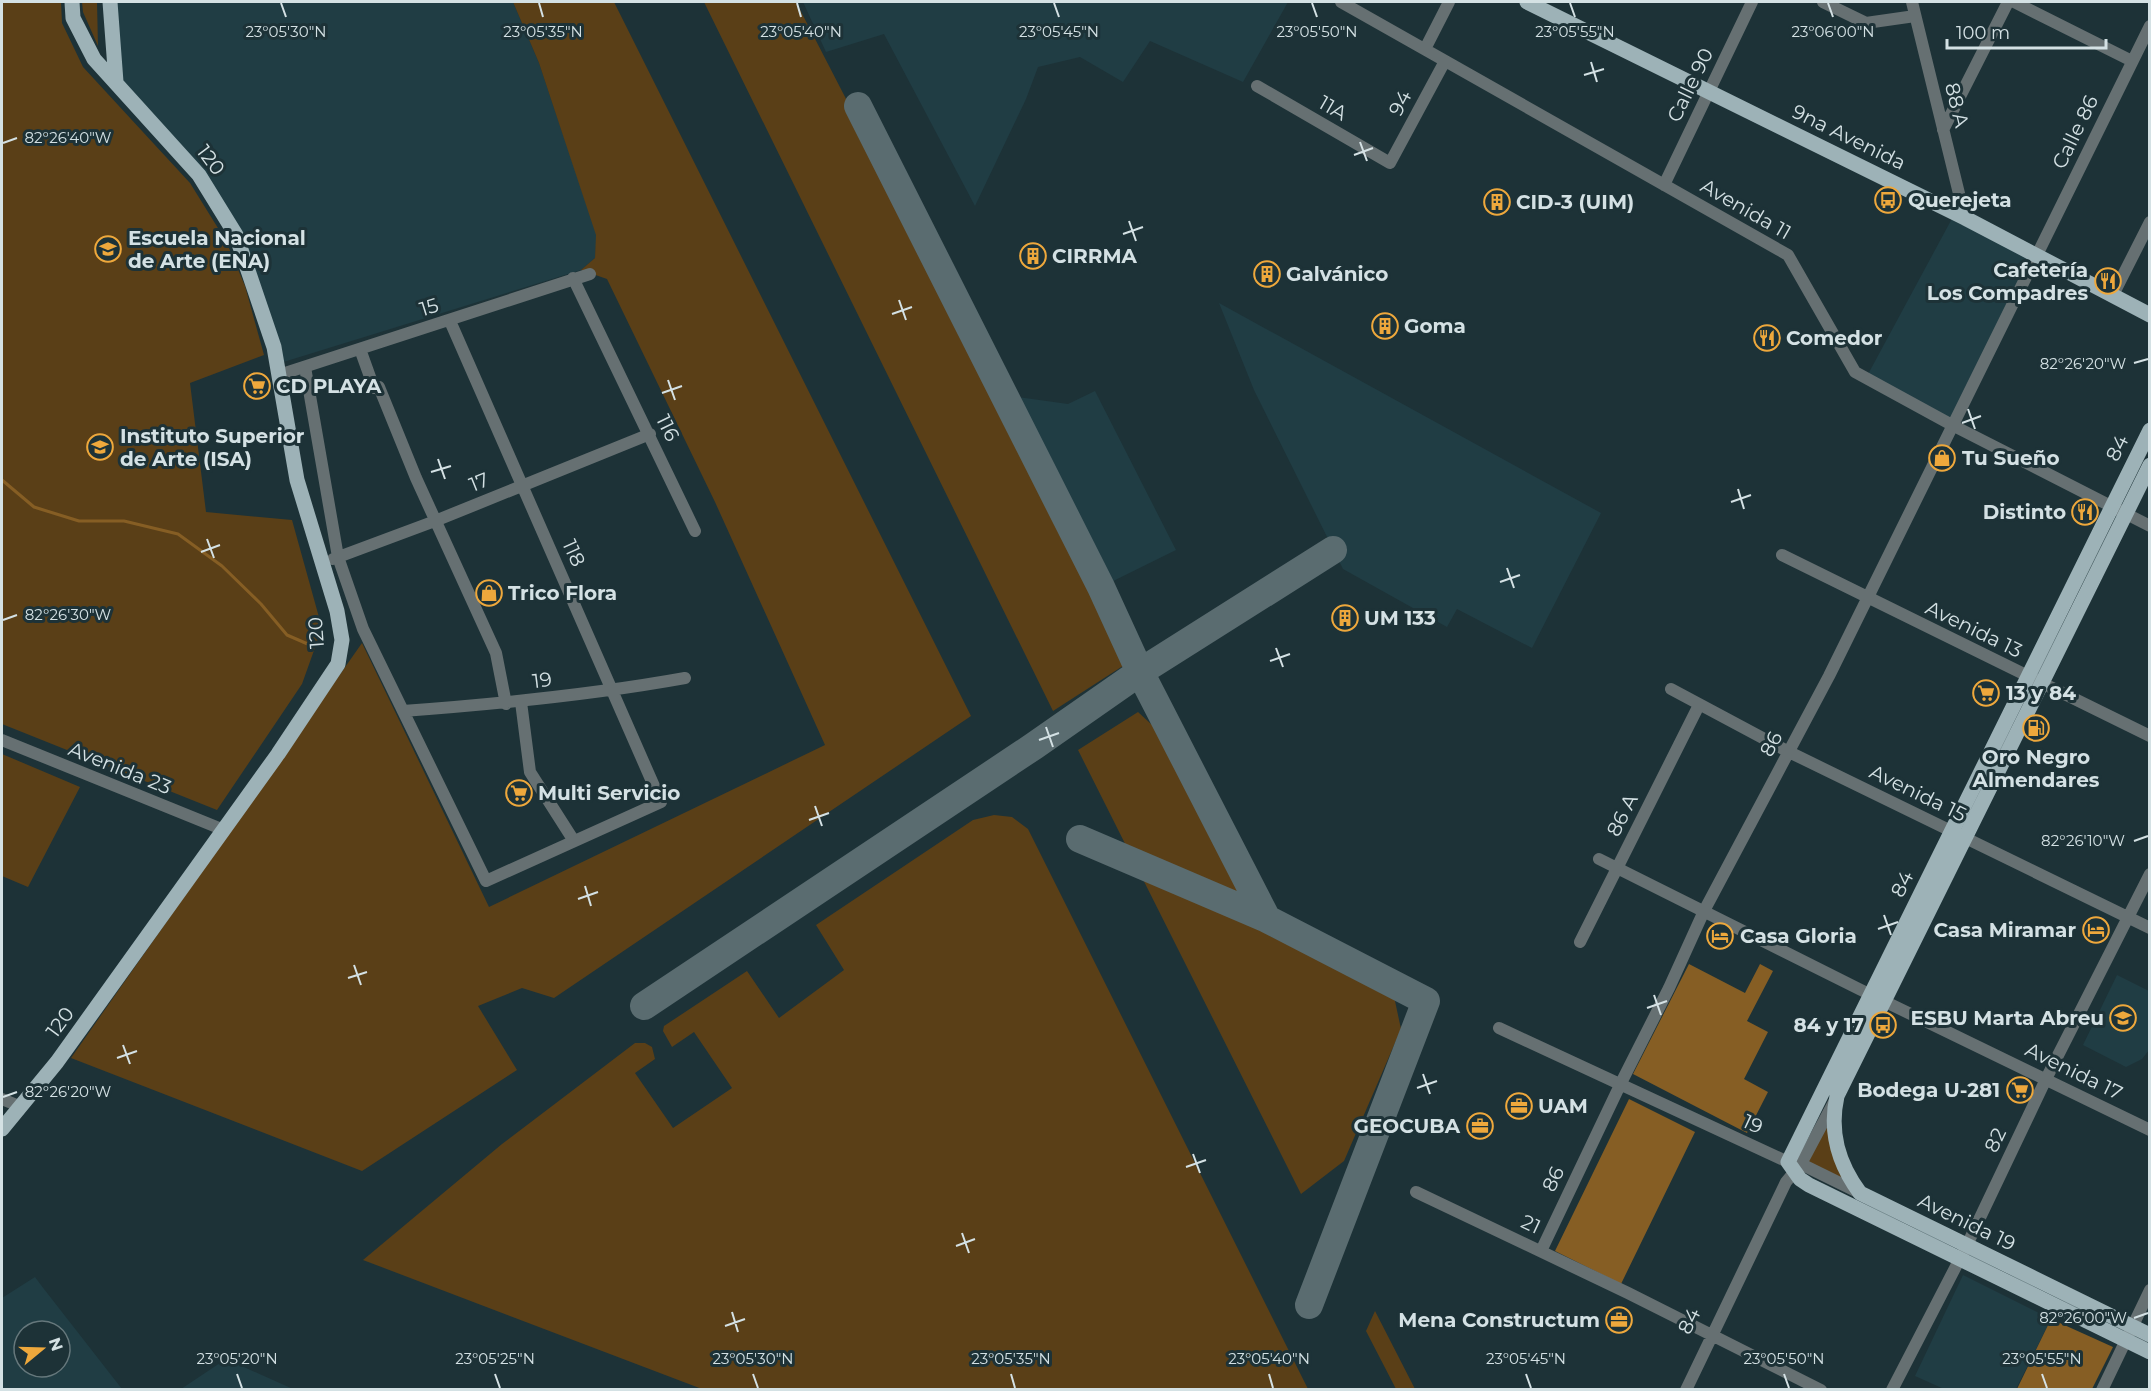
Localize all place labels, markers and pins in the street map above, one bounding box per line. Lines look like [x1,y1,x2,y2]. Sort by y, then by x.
bus stop icon: Querejeta [1873,185,1903,215]
building icon: CID-3 (UIM) [1482,187,1512,217]
place label: Querejeta [1908,188,2012,212]
place label: CID-3 (UIM) [1516,190,1634,214]
place label: Escuela Nacional de Arte (ENA) [128,226,306,273]
school or university icon: Escuela Nacional de Arte (ENA) [93,234,123,264]
building icon: CIRRMA [1018,241,1048,271]
place label: CIRRMA [1052,244,1138,268]
place label: Cafetería Los Compadres [1927,258,2088,305]
building icon: Galvánico [1252,259,1282,289]
place label: Galvánico [1286,262,1388,286]
restaurant icon: Cafetería Los Compadres [2093,266,2123,296]
building icon: Goma [1370,311,1400,341]
place label: Goma [1404,314,1466,338]
restaurant icon: Comedor [1752,323,1782,353]
place label: Comedor [1786,326,1883,350]
supermarket icon: CD PLAYA [242,371,272,401]
place label: CD PLAYA [276,374,382,398]
place label: Instituto Superior de Arte (ISA) [120,424,305,471]
school or university icon: Instituto Superior de Arte (ISA) [85,432,115,462]
shop icon: Tu Sueño [1927,443,1957,473]
place label: Tu Sueño [1962,446,2060,470]
restaurant icon: Distinto [2070,497,2100,527]
place label: Distinto [1983,500,2066,524]
shop icon: Trico Flora [474,578,504,608]
place label: Trico Flora [508,581,617,605]
building icon: UM 133 [1330,603,1360,633]
place label: UM 133 [1364,606,1436,630]
supermarket icon: 13 y 84 [1971,678,2001,708]
place label: 13 y 84 [2006,681,2076,705]
fuel station icon: Oro Negro Almendares [2021,713,2051,743]
place label: Oro Negro Almendares [1972,745,2100,792]
supermarket icon: Multi Servicio [504,778,534,808]
place label: Multi Servicio [538,781,680,805]
hotel icon: Casa Miramar [2081,915,2111,945]
place label: Casa Miramar [1933,918,2076,942]
hotel icon: Casa Gloria [1705,921,1735,951]
place label: Casa Gloria [1740,924,1857,948]
school or university icon: ESBU Marta Abreu [2108,1003,2138,1033]
place label: ESBU Marta Abreu [1910,1006,2104,1030]
bus stop icon: 84 y 17 [1868,1010,1898,1040]
place label: 84 y 17 [1794,1013,1864,1037]
supermarket icon: Bodega U-281 [2005,1075,2035,1105]
place label: Bodega U-281 [1857,1078,2000,1102]
office icon: UAM [1504,1091,1534,1121]
place label: UAM [1538,1094,1588,1118]
office icon: GEOCUBA [1465,1111,1495,1141]
place label: GEOCUBA [1353,1114,1461,1138]
office icon: Mena Constructum [1604,1305,1634,1335]
place label: Mena Constructum [1398,1308,1600,1332]

